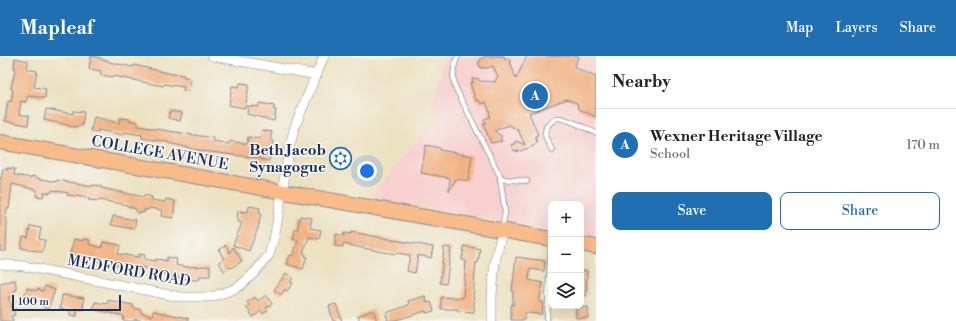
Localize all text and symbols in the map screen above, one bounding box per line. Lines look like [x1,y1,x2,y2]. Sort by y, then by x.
text: Mapleaf [20,16,93,40]
text: Map [786,19,813,37]
text: Layers [835,19,878,37]
text: Share [900,19,936,37]
text: Nearby [612,71,671,93]
pin: A [522,81,548,111]
text: Wexner Heritage Village [650,127,823,146]
street label: COLLEGE AVENUE [90,132,230,174]
text: A [620,137,630,153]
text: 170 m [906,137,940,153]
place label: Beth Jacob Synagogue [249,141,326,177]
synagogue icon: Beth Jacob Synagogue [328,146,354,172]
text: School [650,146,690,162]
your location [357,161,377,181]
button: Save [612,192,772,230]
button: Share [780,192,940,230]
map controls [548,201,584,309]
button: + [548,201,584,237]
button: − [548,237,584,273]
street label: MEDFORD ROAD [66,251,192,291]
button: layers [548,273,584,309]
scale bar [12,293,121,312]
text: 100 m [18,295,49,309]

